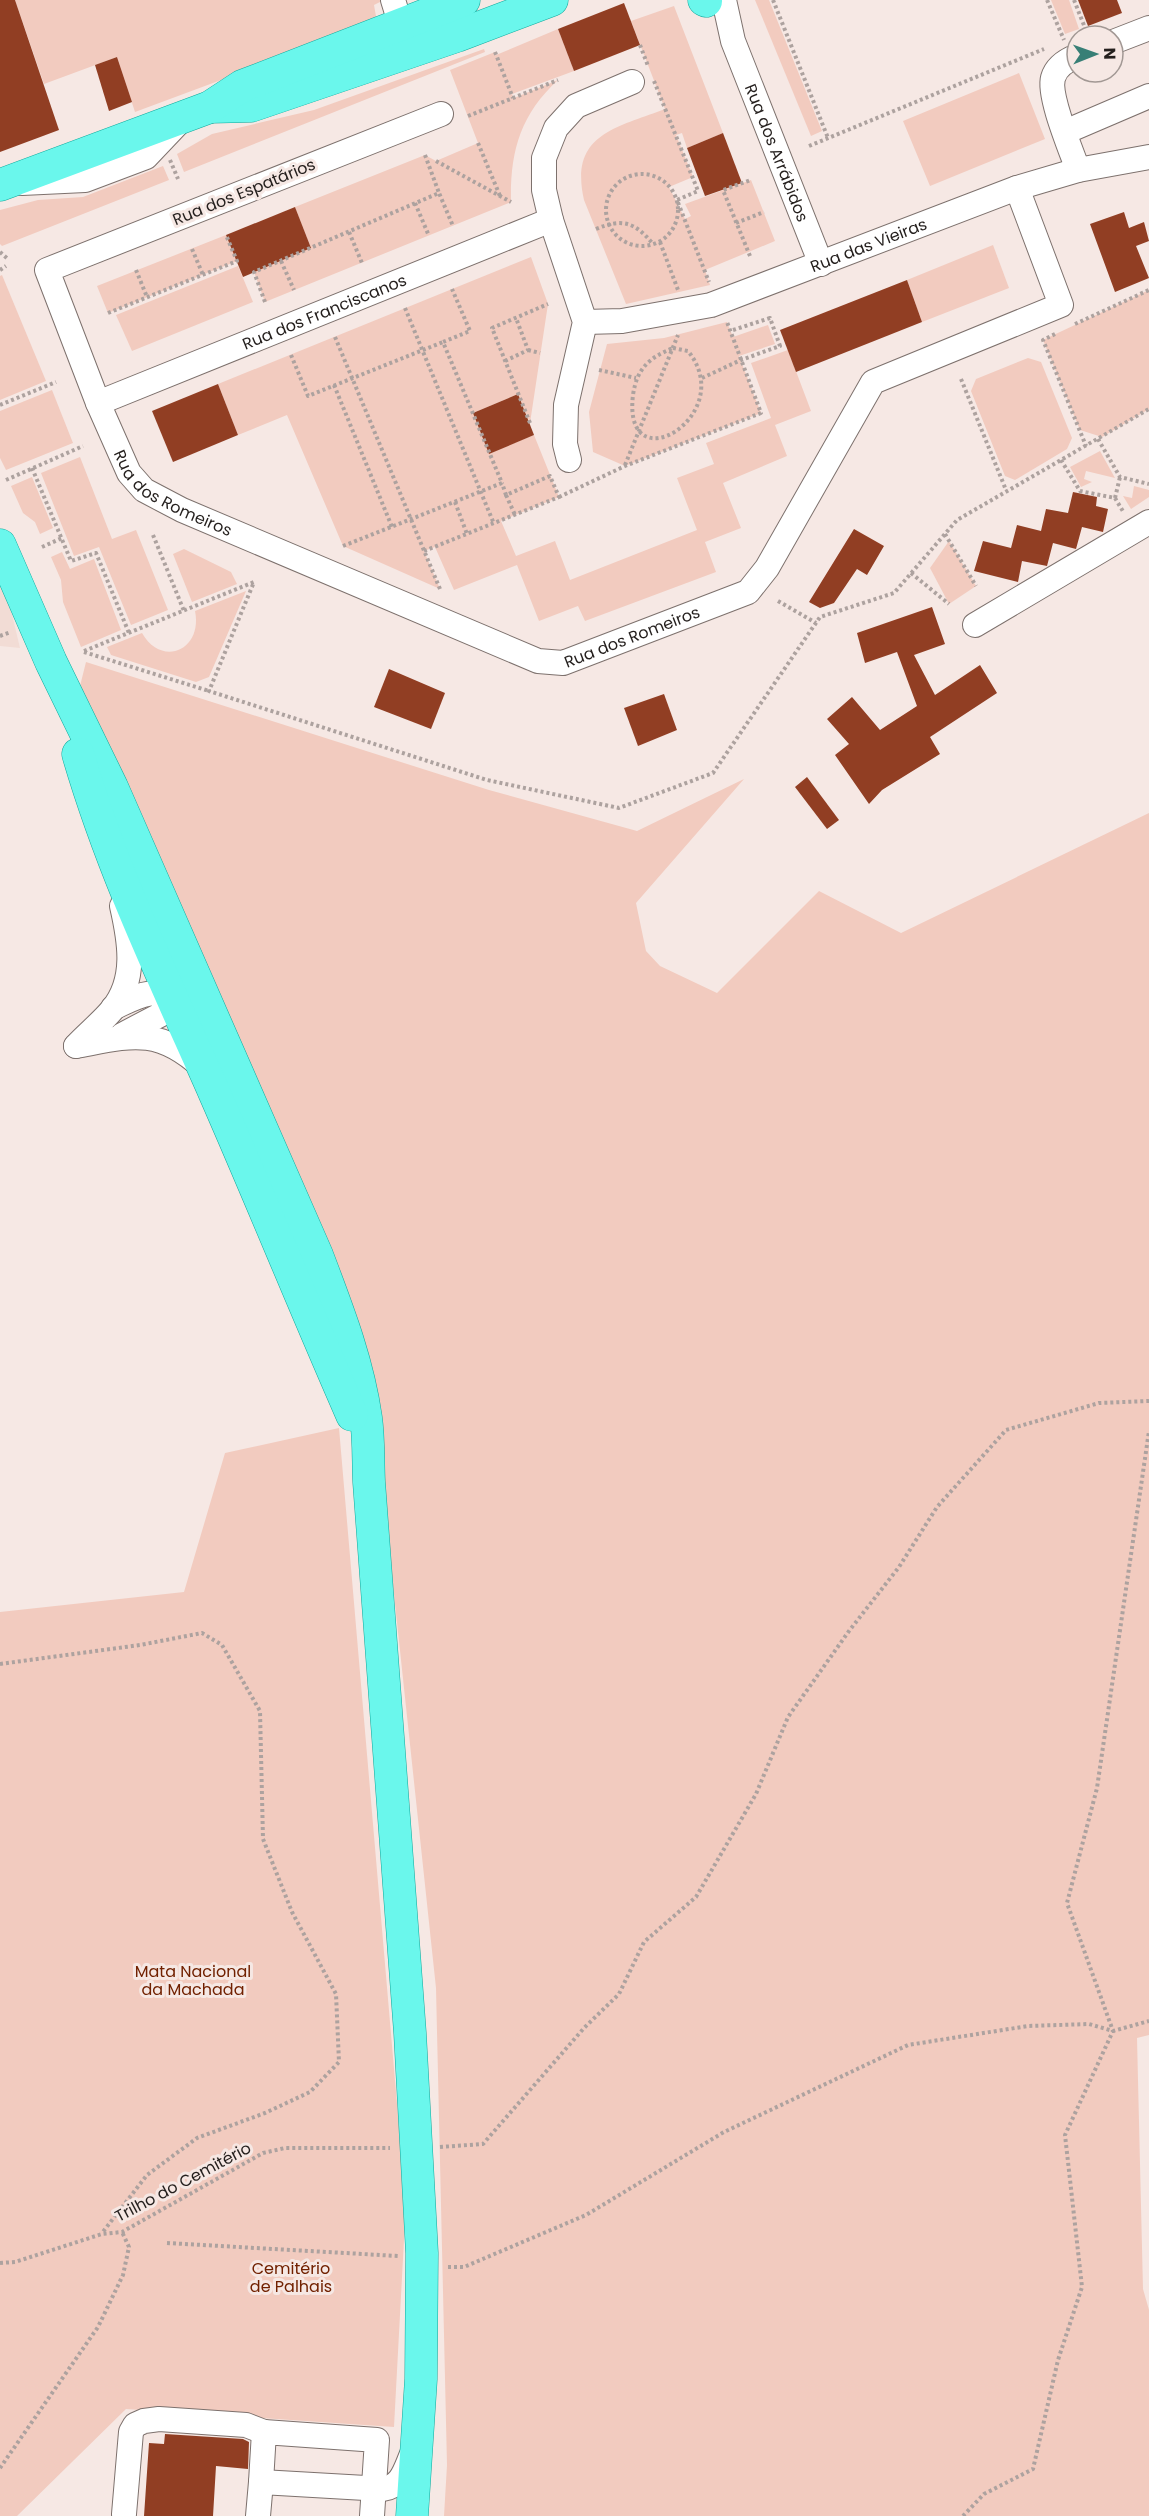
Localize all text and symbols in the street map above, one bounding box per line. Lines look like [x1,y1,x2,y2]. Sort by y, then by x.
north arrow [1065,24,1125,84]
text: N [1098,48,1121,60]
street label: Rua dos Arrábidos [739,80,815,225]
street label: Rua dos Espatários [169,153,319,231]
street label: Rua das Vieiras [807,212,930,278]
street label: Rua dos Franciscanos [239,268,410,355]
street label: Rua dos Romeiros [109,446,236,541]
street label: Rua dos Romeiros [561,600,703,673]
park label: Mata Nacional da Machada [135,1960,251,2001]
street label: Trilho do Cemitério [111,2136,255,2228]
park label: Cemitério de Palhais [250,2257,332,2298]

